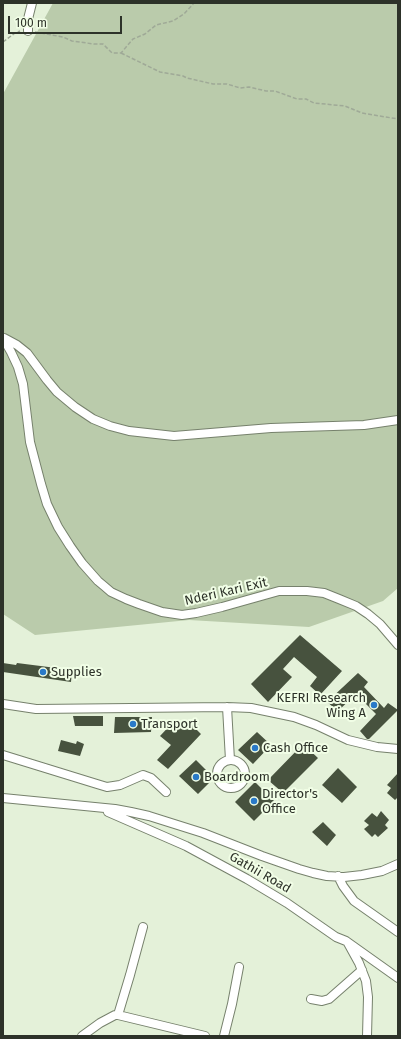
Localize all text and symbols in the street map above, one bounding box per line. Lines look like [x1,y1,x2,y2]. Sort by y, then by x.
scale bar [10,8,124,34]
text: 100 m [15,16,47,30]
street label: Nderi Kari Exit [183,575,269,609]
place label: Supplies [51,664,102,680]
marker: Supplies [38,667,48,677]
place label: KEFRI Research Wing A [277,690,366,721]
marker: KEFRI Research Wing A [369,700,379,710]
place label: Transport [141,716,198,732]
marker: Transport [128,719,138,729]
place label: Cash Office [263,740,328,756]
marker: Cash Office [250,743,260,753]
place label: Boardroom [204,769,270,785]
marker: Boardroom [191,772,201,782]
place label: Director's Office [262,786,318,817]
marker: Director's Office [249,796,259,806]
street label: Gathii Road [227,849,293,897]

